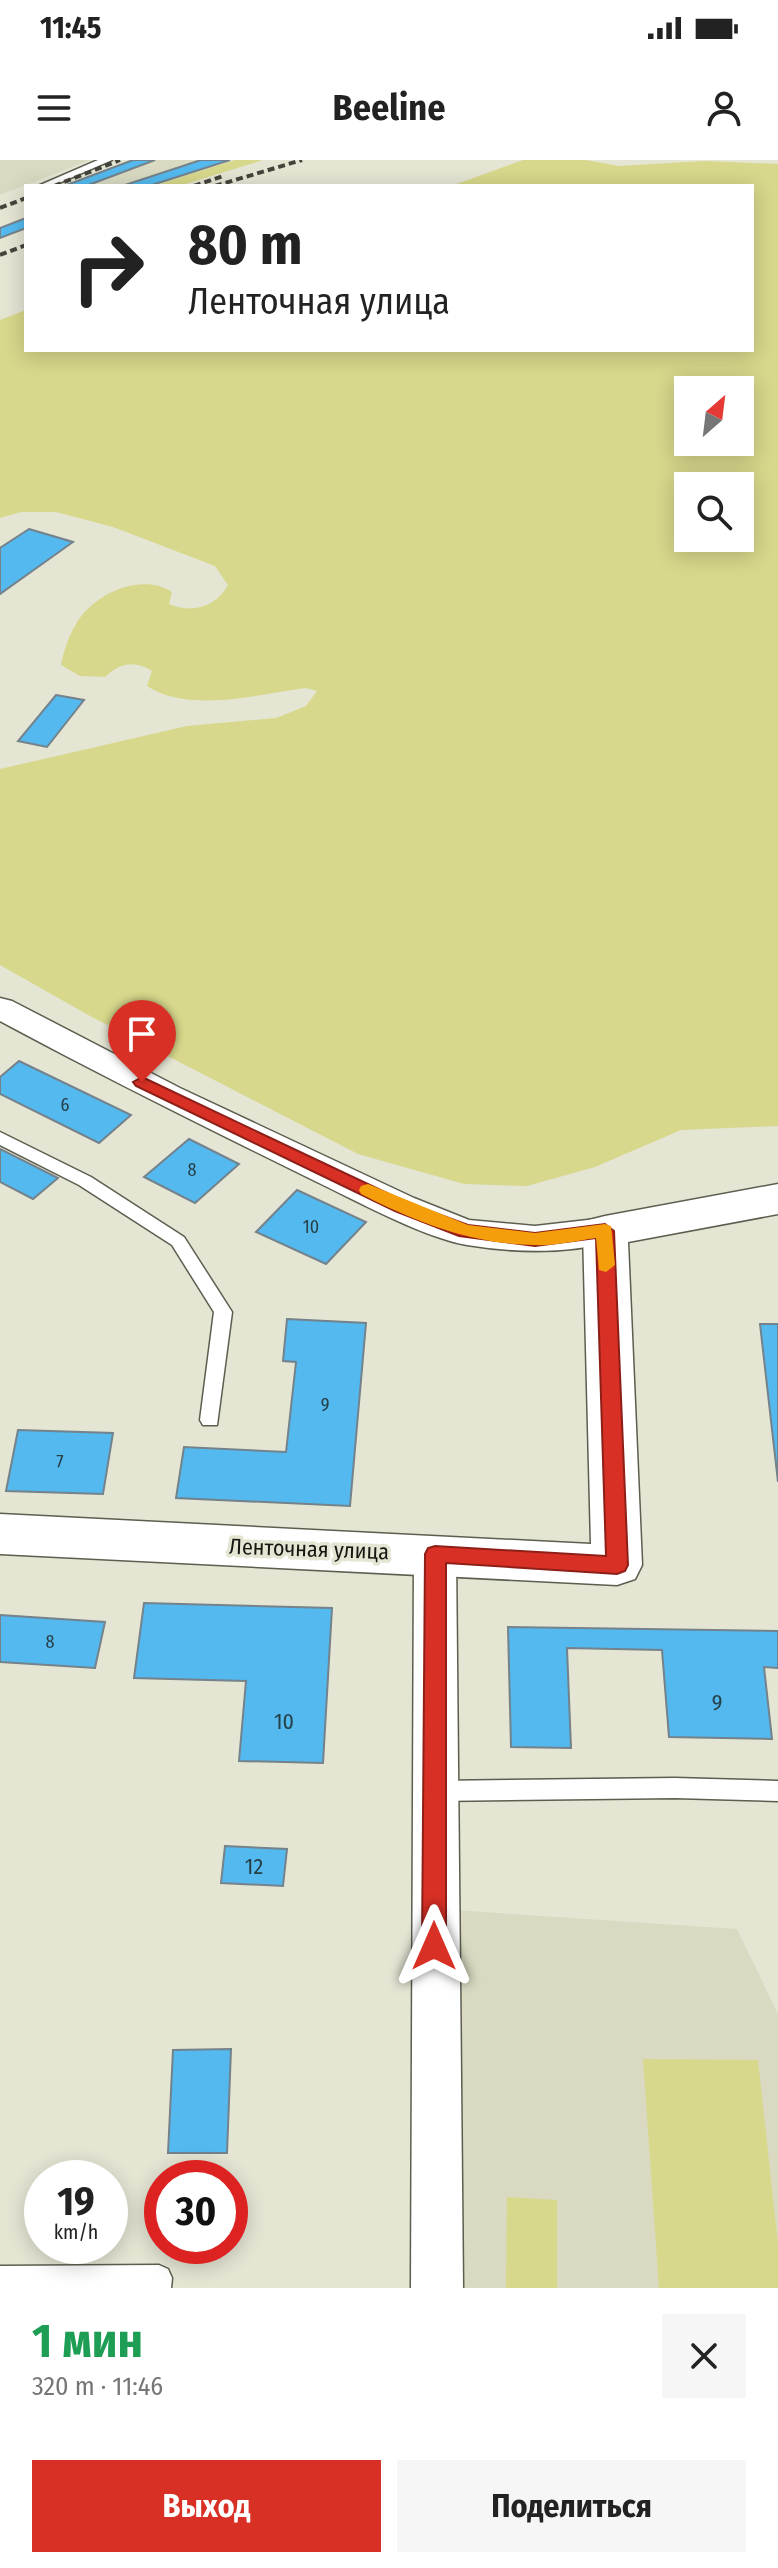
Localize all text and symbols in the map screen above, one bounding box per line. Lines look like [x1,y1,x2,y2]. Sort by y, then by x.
text: 11:45 [40,10,101,46]
icon: menu [32,86,76,130]
text: Beeline [333,86,445,130]
icon: person [702,86,746,130]
text: 80 m [188,212,303,279]
icon: right [56,216,160,320]
text: Ленточная улица [188,280,450,324]
north arrow [674,376,754,456]
map controls [674,376,754,552]
button: search [674,472,754,552]
pin [108,1000,176,1082]
icon: arrive [120,1012,164,1056]
house number: 6 [61,1094,70,1116]
house number: 8 [188,1159,197,1181]
house number: 10 [303,1216,319,1238]
house number: 9 [321,1394,329,1416]
house number: 7 [56,1451,64,1473]
street label: Ленточная улица [229,1533,389,1565]
house number: 8 [46,1631,55,1653]
house number: 9 [712,1689,722,1716]
house number: 10 [274,1708,294,1735]
house number: 12 [245,1853,263,1880]
position arrow [392,1904,476,1988]
speed limit sign: 30 [144,2160,248,2264]
text: 19 [57,2178,95,2226]
text: km/h [54,2220,98,2244]
text: 1 мин [32,2312,143,2370]
button: close [662,2314,746,2398]
text: 320 m · 11:46 [32,2371,163,2402]
button: Выход [32,2460,381,2552]
button: Поделиться [397,2460,746,2552]

